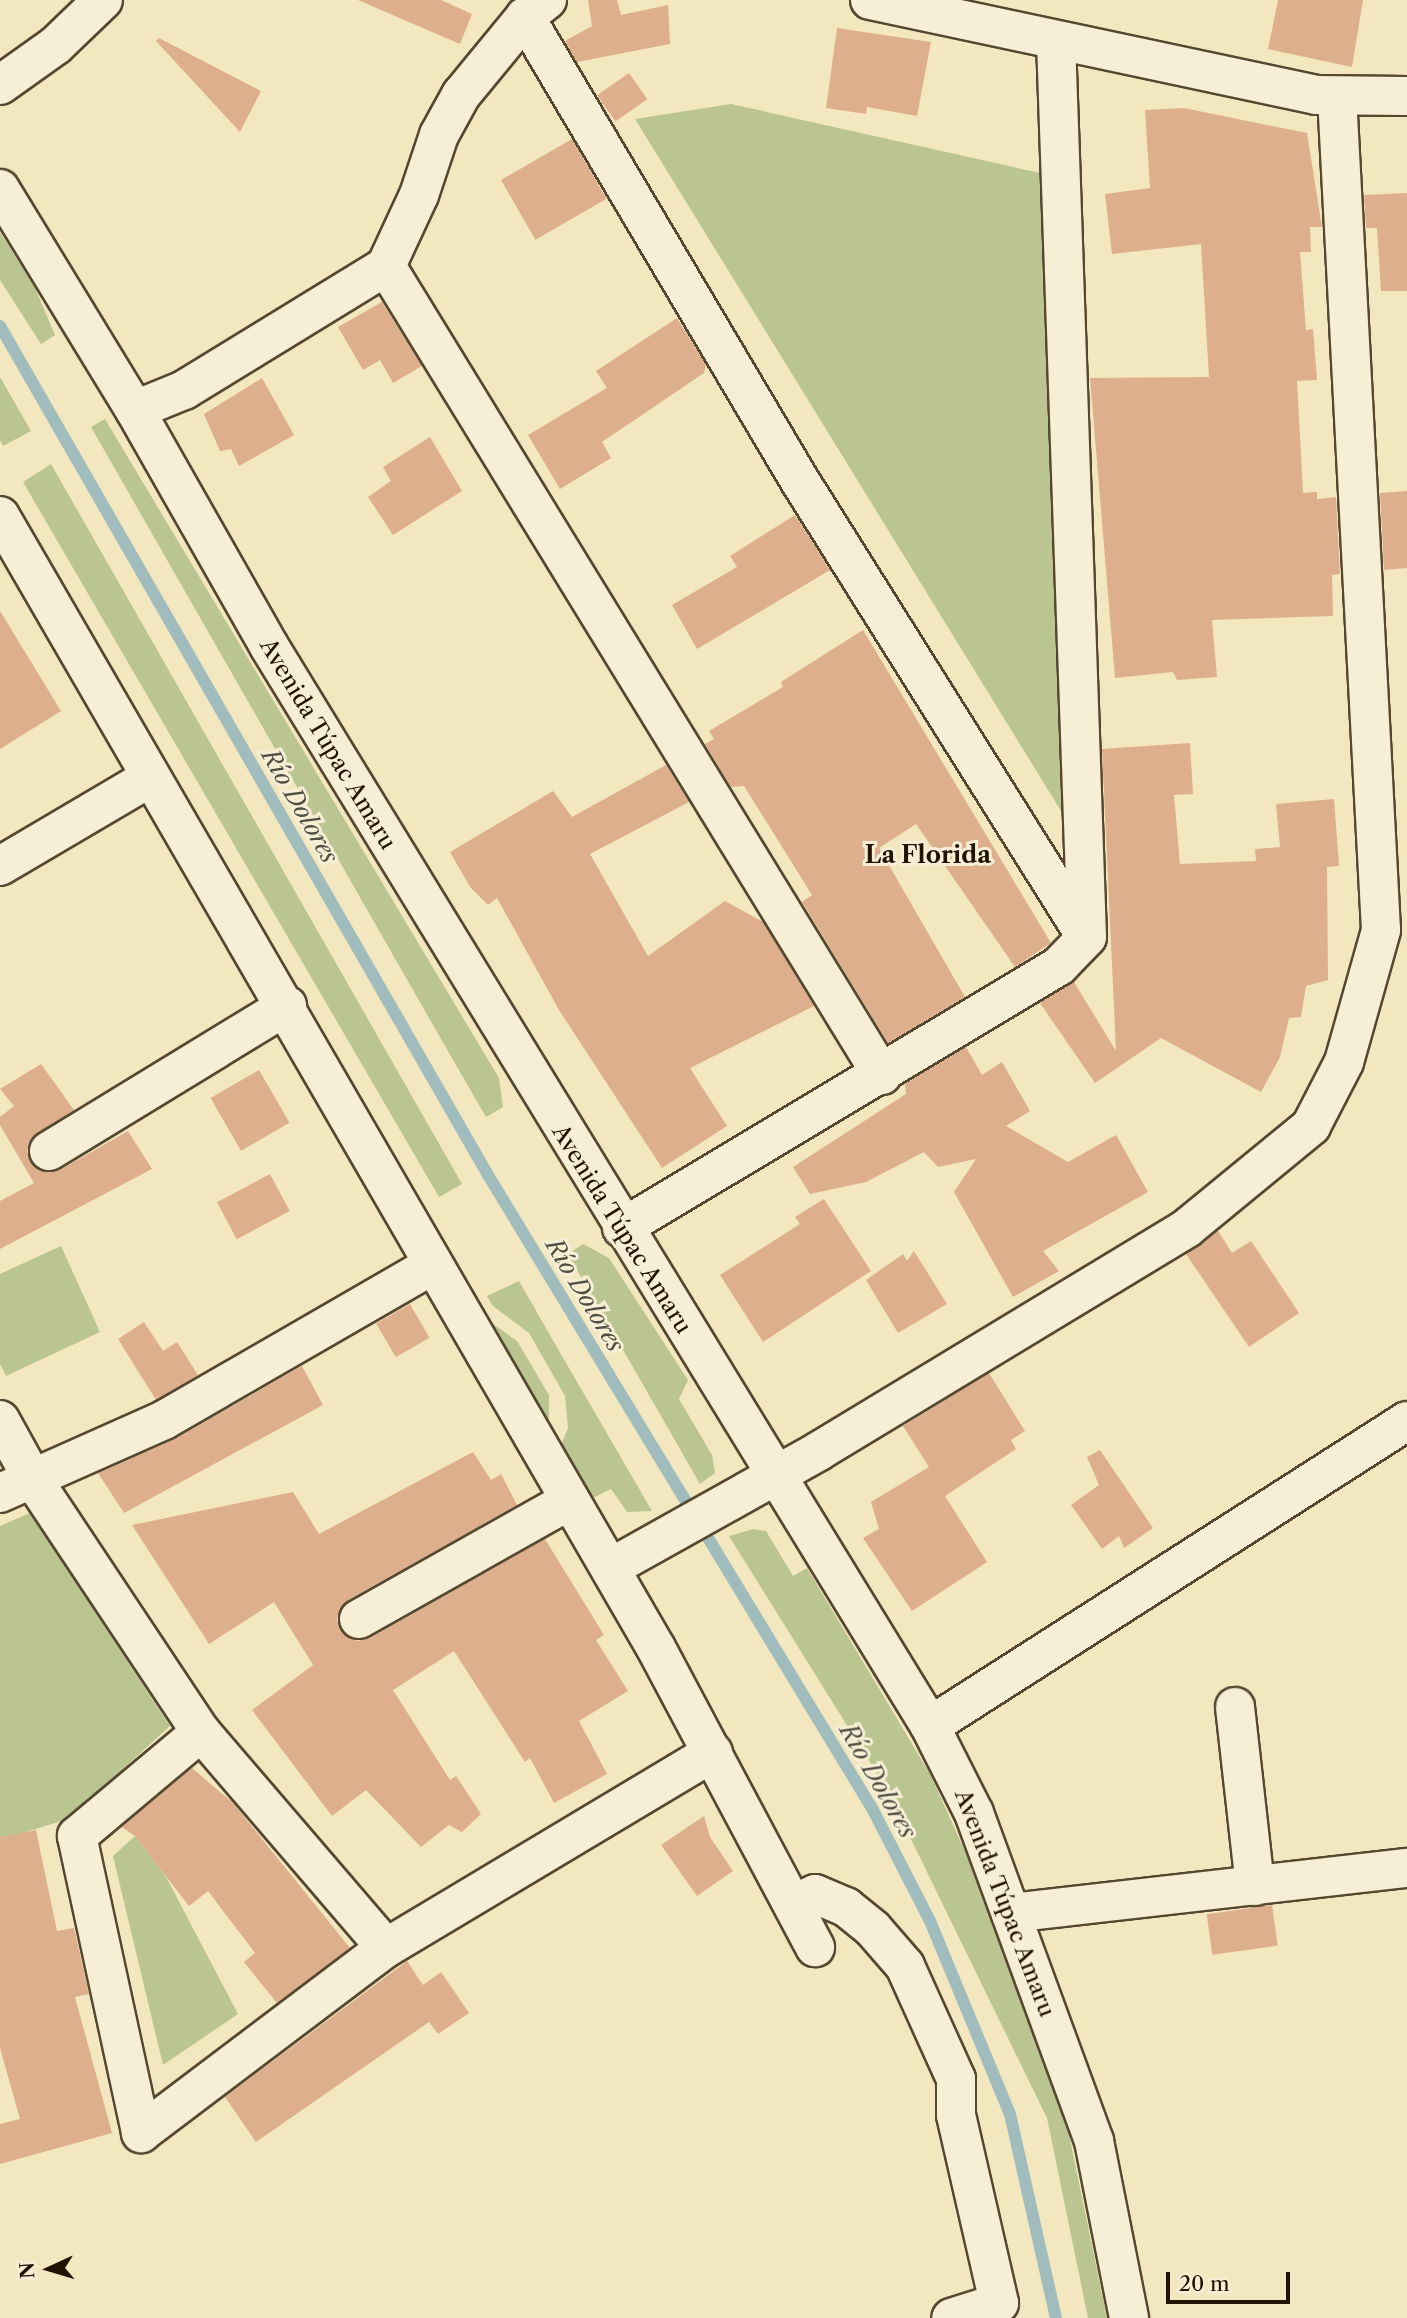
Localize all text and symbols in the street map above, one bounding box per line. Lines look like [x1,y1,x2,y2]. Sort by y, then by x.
street label: Avenida Túpac Amaru [254,633,402,855]
water label: Río Dolores [256,743,344,869]
district label: La Florida [865,841,991,869]
street label: Avenida Túpac Amaru [546,1119,698,1339]
water label: Río Dolores [540,1233,630,1357]
water label: Río Dolores [834,1718,922,1844]
street label: Avenida Túpac Amaru [949,1785,1061,2021]
north arrow [14,2234,84,2304]
scale bar [1169,2258,1293,2302]
text: N [16,2261,40,2280]
text: 20 m [1179,2271,1230,2296]

